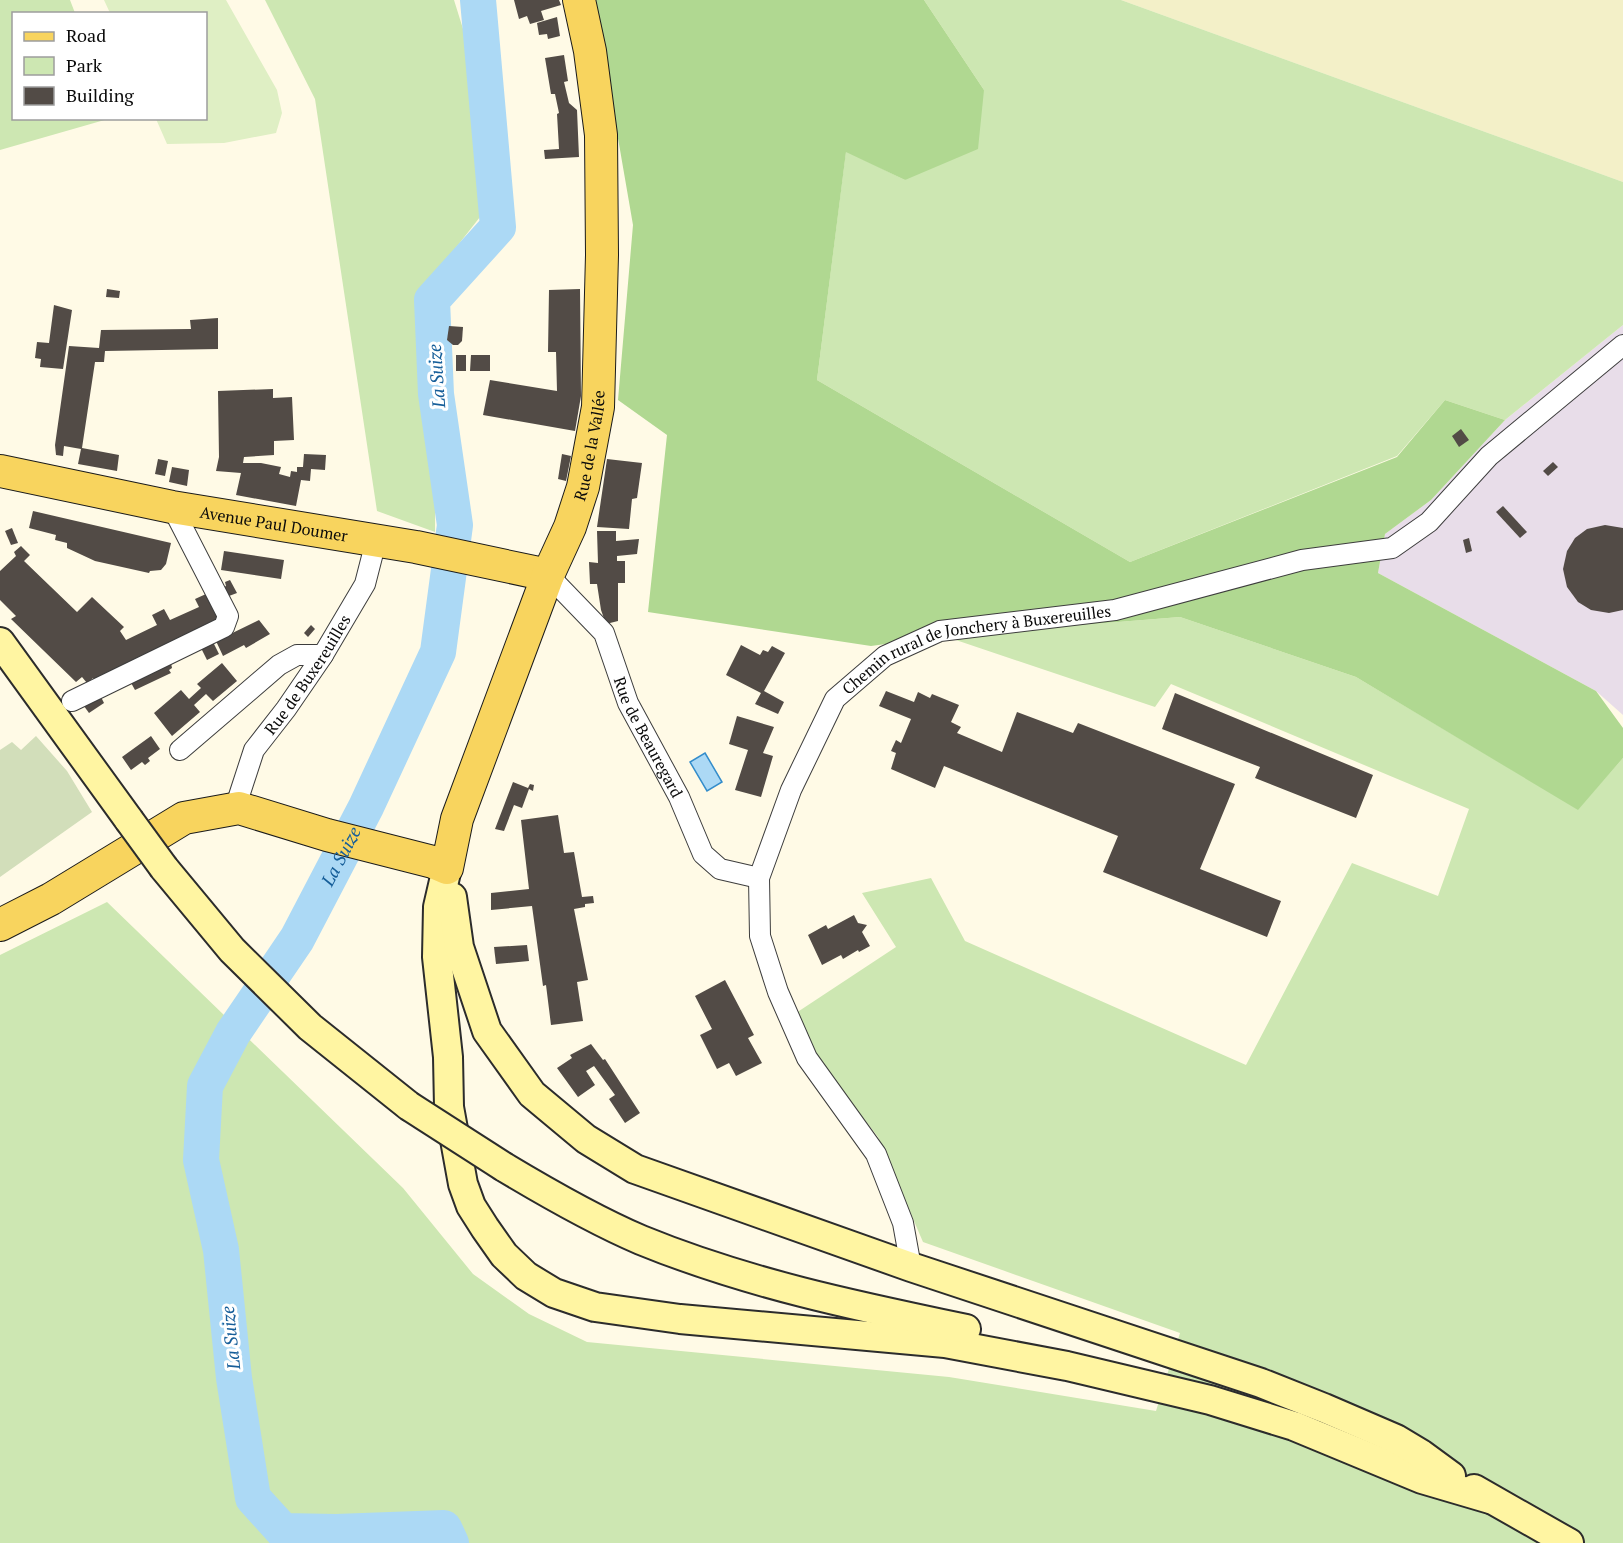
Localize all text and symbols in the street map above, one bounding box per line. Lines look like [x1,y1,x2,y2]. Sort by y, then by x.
legend [12,12,207,120]
text: Road [66,23,106,47]
text: Park [66,53,103,77]
text: Building [66,83,134,107]
water label: La Suize [422,343,450,410]
street label: Rue de la Vallée [568,390,609,504]
street label: Avenue Paul Doumer [198,501,350,547]
street label: Chemin rural de Jonchery à Buxereuilles [837,600,1112,699]
street label: Rue de Buxereuilles [259,610,356,739]
street label: Rue de Beauregard [609,674,688,801]
water label: La Suize [314,822,366,891]
water label: La Suize [215,1305,245,1372]

